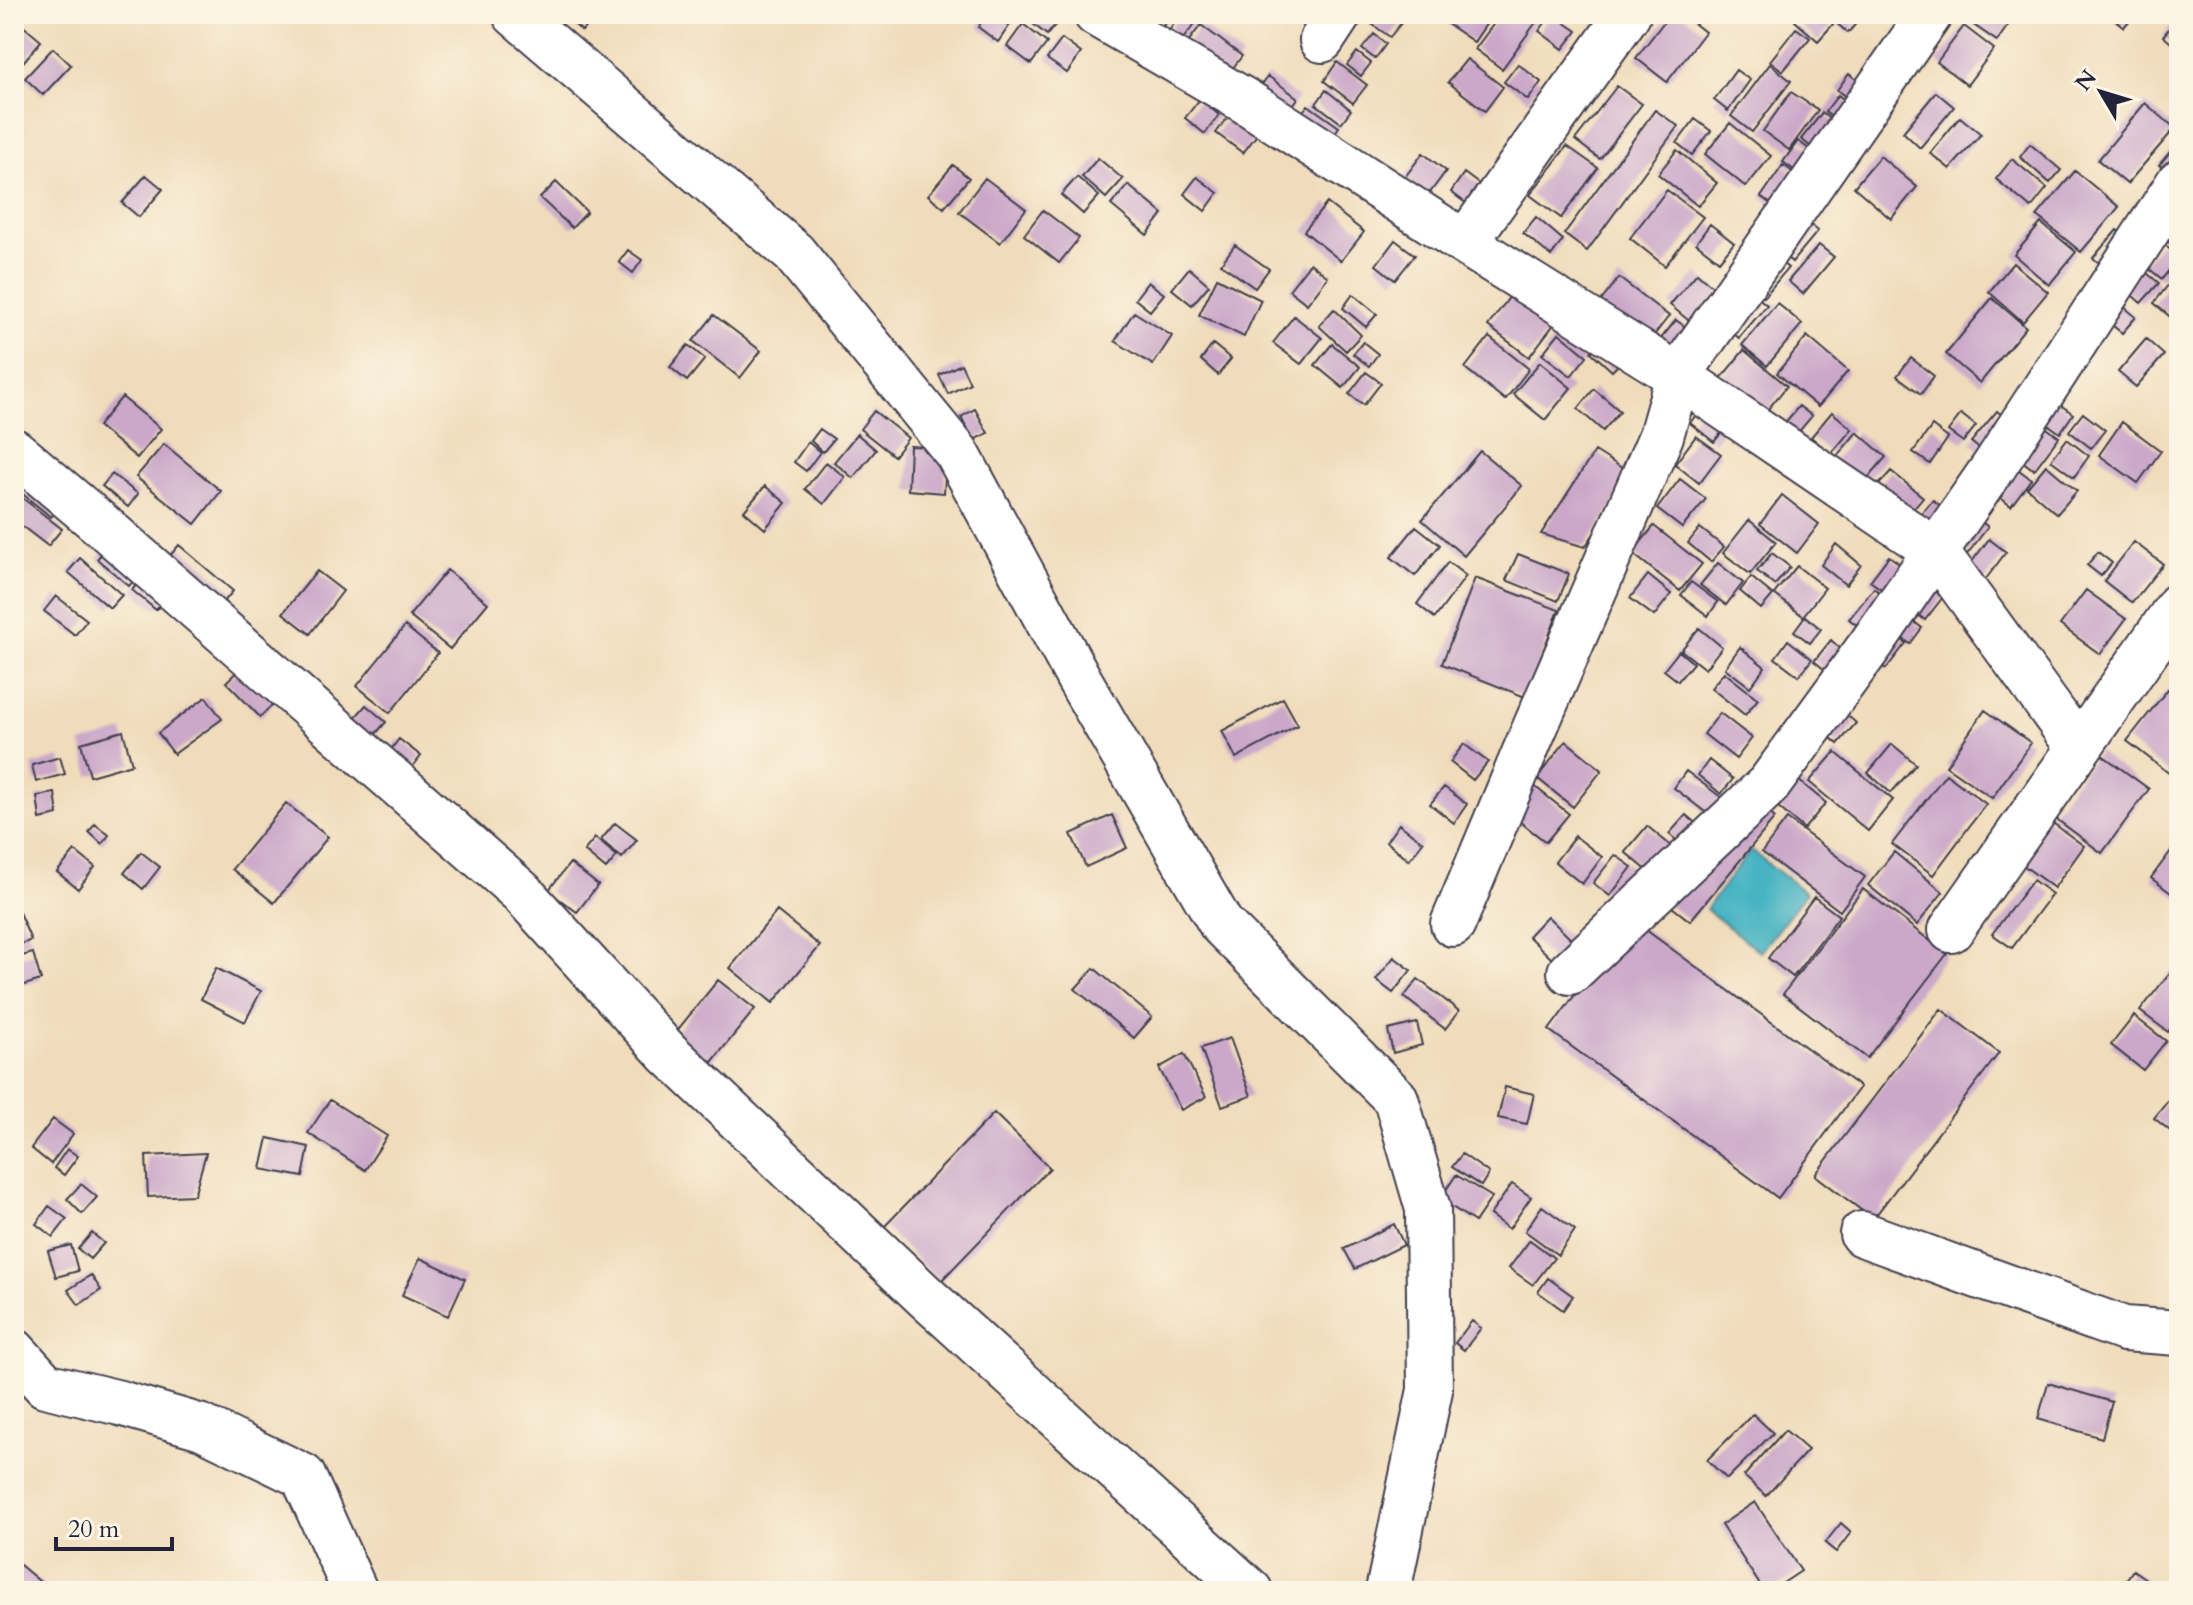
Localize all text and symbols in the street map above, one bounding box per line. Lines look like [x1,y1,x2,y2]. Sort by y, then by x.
north arrow [2061,52,2141,132]
text: N [2068,64,2104,97]
scale bar [56,1501,172,1551]
text: 20 m [68,1513,120,1546]

